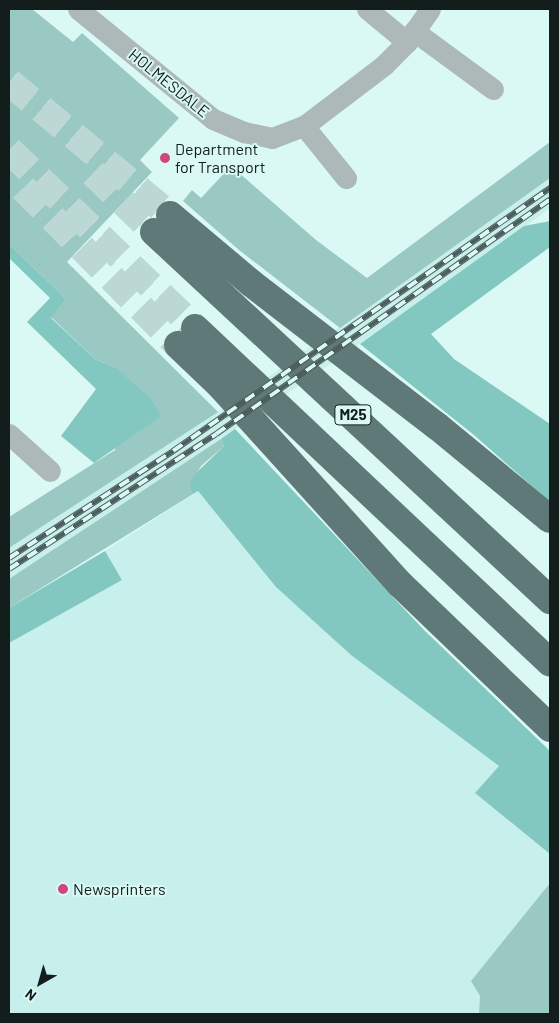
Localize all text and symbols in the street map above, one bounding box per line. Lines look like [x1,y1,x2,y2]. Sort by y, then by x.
street label: HOLMESDALE [125,45,213,121]
place label: Department for Transport [175,139,266,177]
marker: Department for Transport [159,152,171,164]
road number: M25 [334,402,372,428]
place label: Newsprinters [73,879,166,899]
marker: Newsprinters [57,883,69,895]
north arrow [15,958,65,1008]
text: N [22,986,39,1005]

